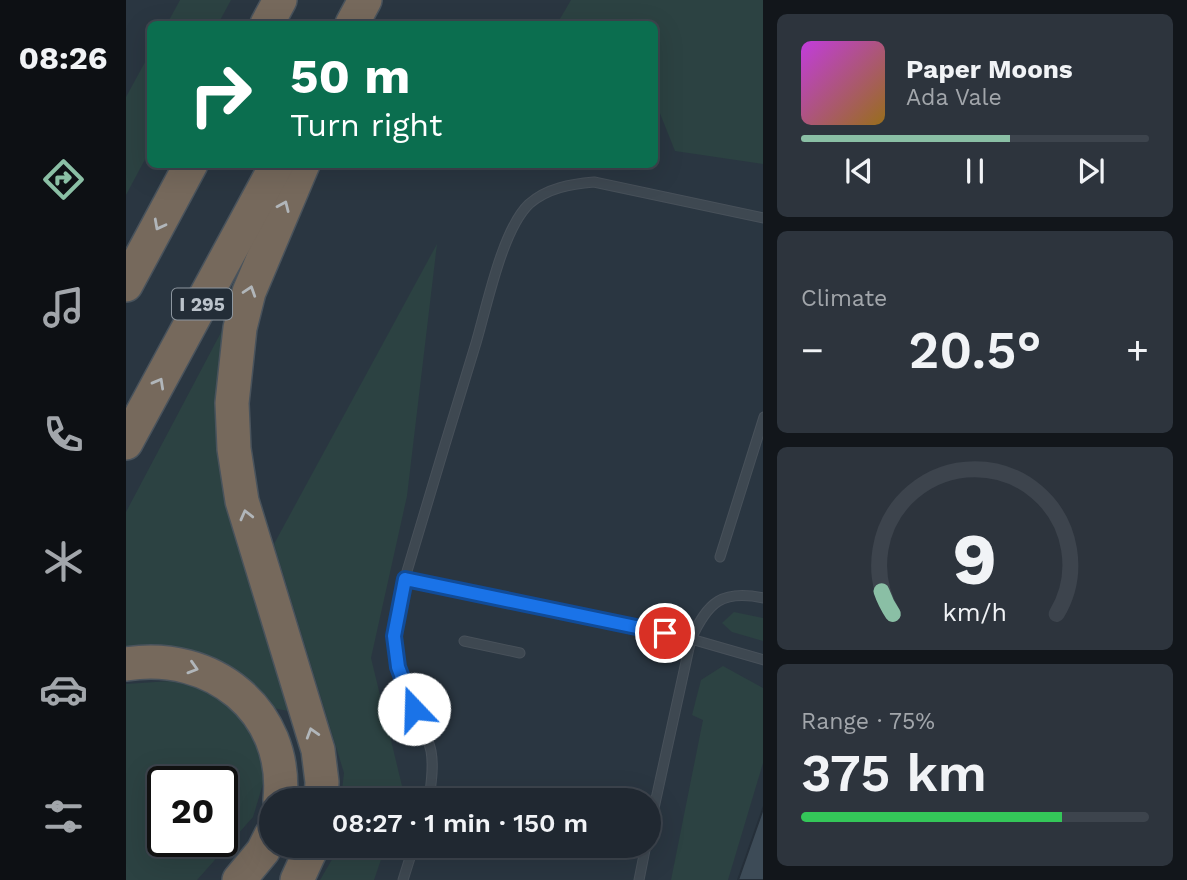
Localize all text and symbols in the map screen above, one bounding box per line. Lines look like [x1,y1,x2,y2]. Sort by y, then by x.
text: 08:26 [18,39,108,77]
text: 50 m [290,47,410,105]
icon: right [175,49,266,140]
text: Paper Moons [906,54,1073,84]
text: Ada Vale [906,84,1002,111]
text: Turn right [290,106,442,144]
icon: previous [840,152,878,190]
icon: pause [956,152,994,190]
icon: next [1072,152,1110,190]
icon: directions [39,155,88,204]
one-way arrow [276,201,290,214]
one-way arrow [154,217,167,230]
icon: music [39,283,88,332]
one-way arrow [241,285,256,297]
text: Climate [801,285,887,312]
road number: I 295 [172,288,232,320]
text: 20.5° [909,320,1041,381]
text: − [801,328,824,372]
text: + [1126,328,1149,372]
one-way arrow [150,378,164,391]
icon: phone [39,410,88,459]
one-way arrow [240,509,254,521]
text: 9 [953,517,997,603]
icon: climate [39,537,88,586]
text: km/h [943,598,1007,627]
pin [635,603,695,663]
icon: arrive [646,614,684,652]
one-way arrow [187,659,199,674]
icon: car [39,665,88,714]
position arrow [377,672,451,746]
text: Range · 75% [801,708,935,735]
one-way arrow [306,727,321,739]
text: 375 km [801,743,987,804]
speed limit sign: 20 [147,766,238,857]
icon: filters [39,792,88,841]
text: 08:27 · 1 min · 150 m [332,808,588,838]

